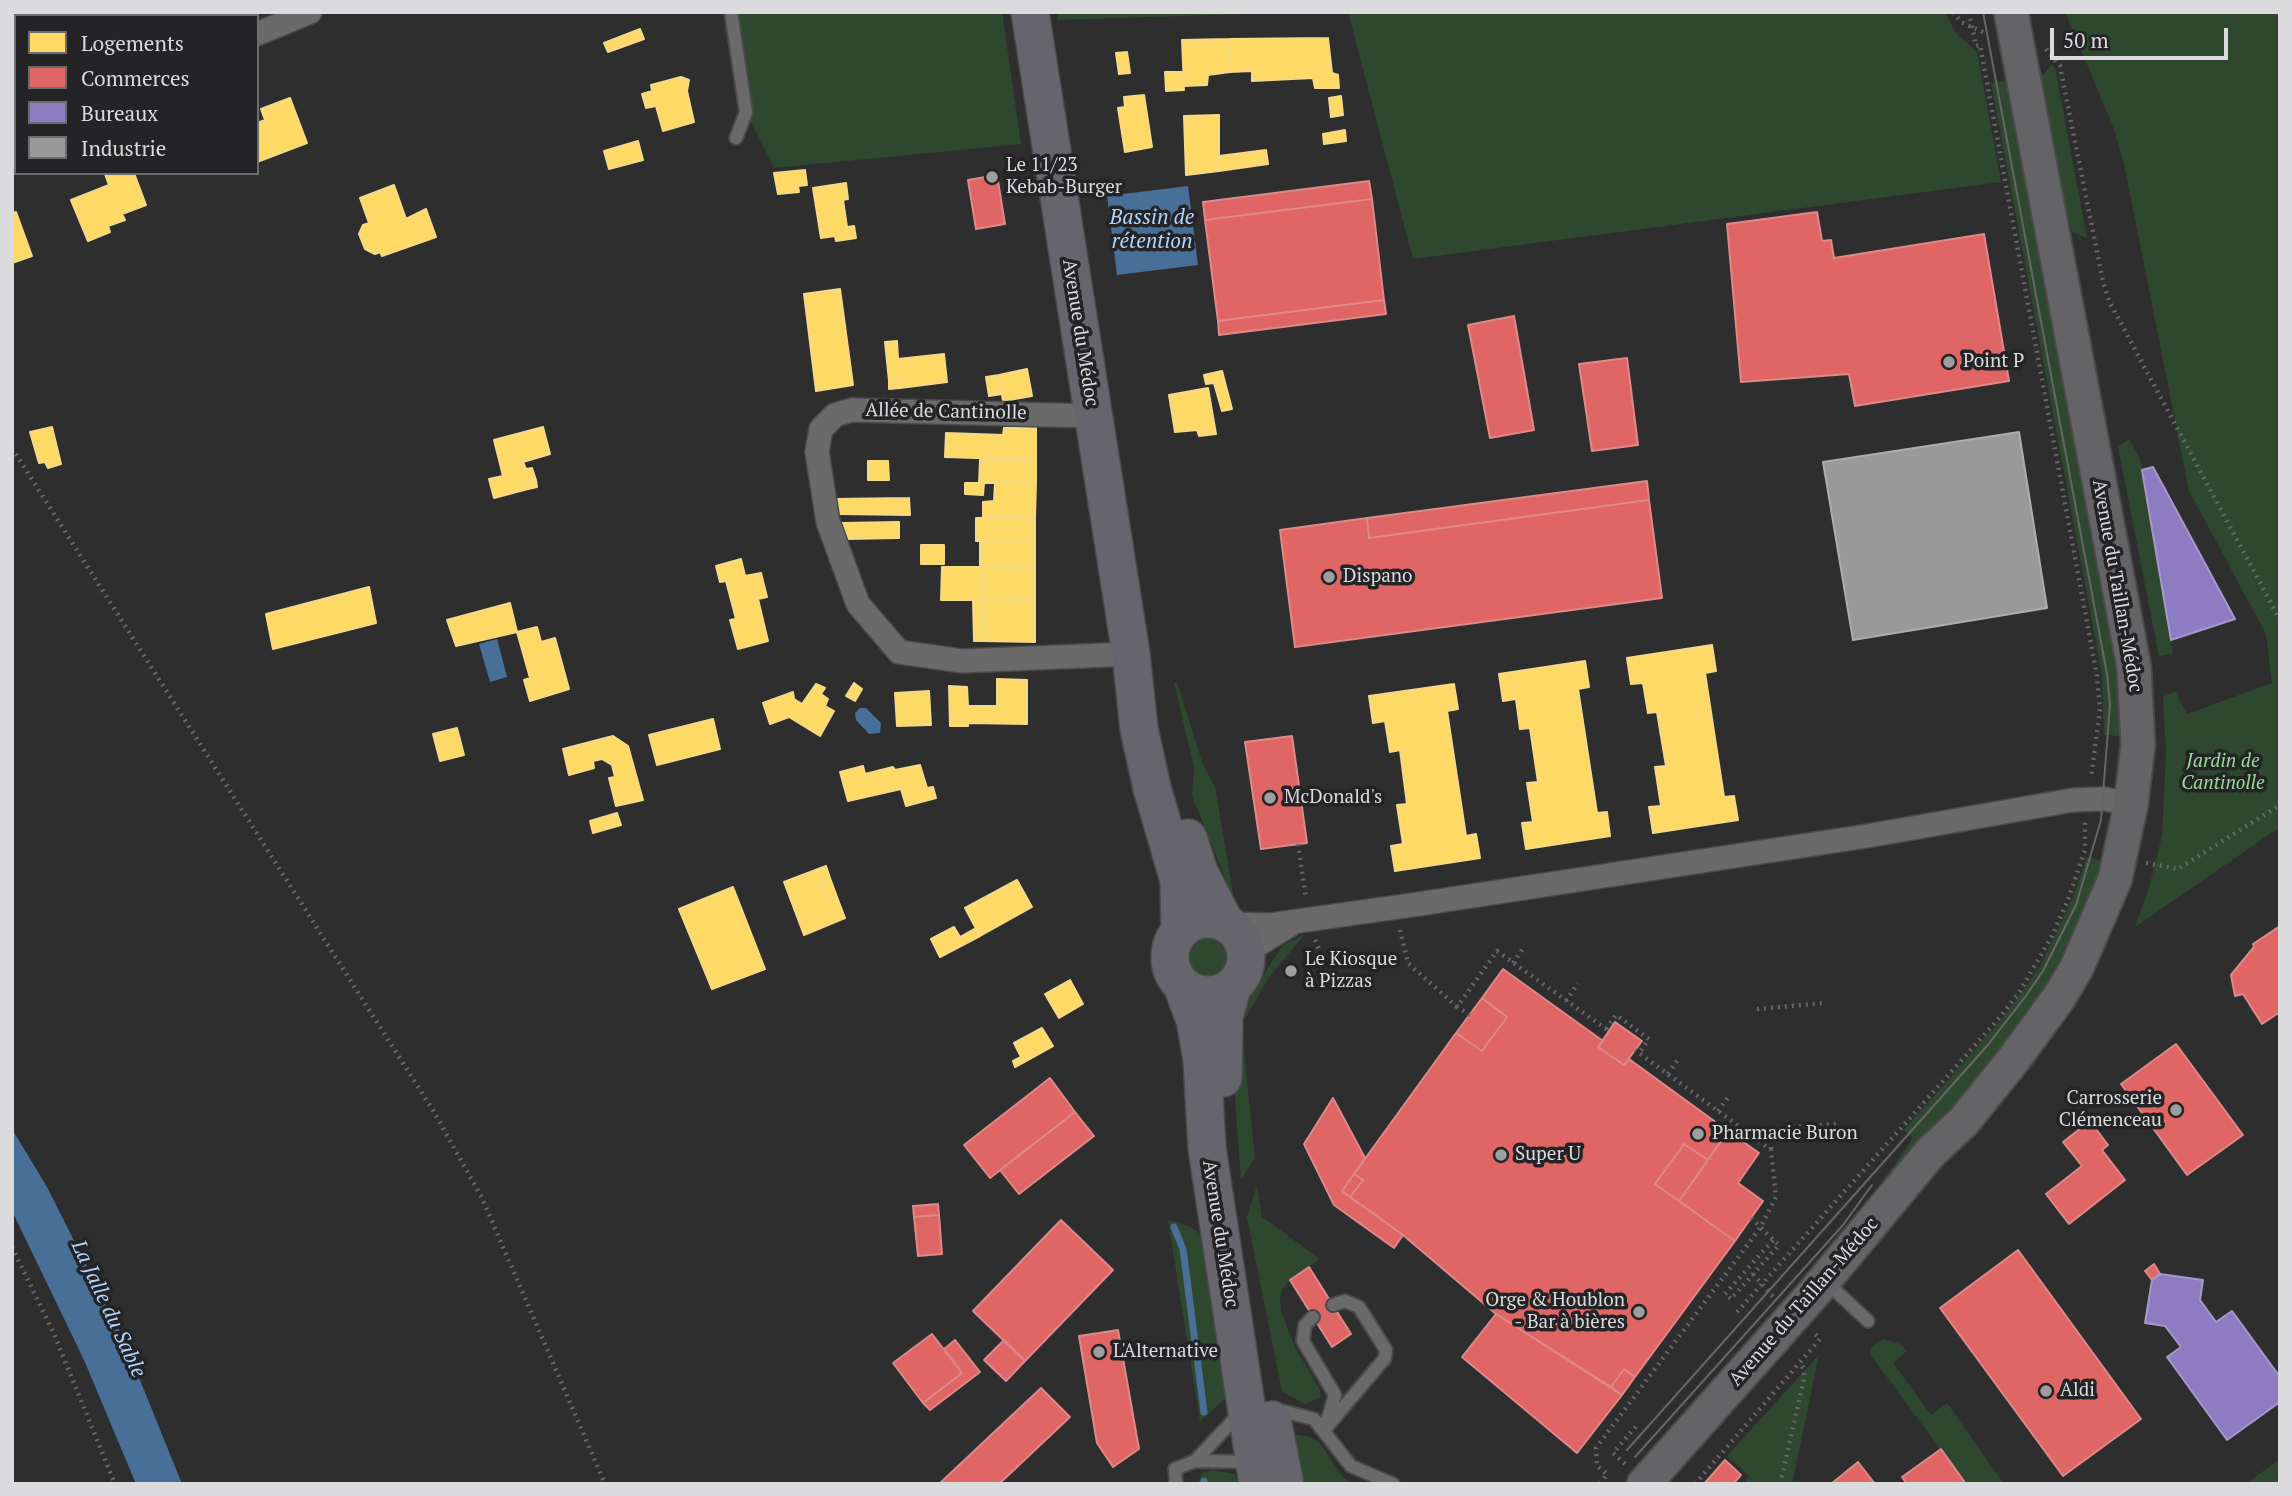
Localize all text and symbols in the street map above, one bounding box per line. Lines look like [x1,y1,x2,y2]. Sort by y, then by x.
legend [14,14,259,175]
scale bar [2054,14,2232,58]
text: 50 m [2063,26,2109,54]
text: Logements [81,29,184,57]
text: Commerces [81,64,190,92]
text: Bureaux [81,99,158,127]
text: Industrie [81,134,166,162]
place label: Le 11/23 Kebab-Burger [1006,155,1122,199]
marker: Le 11/23 Kebab-Burger [984,169,1000,185]
water label: Bassin de rétention [1110,205,1194,255]
street label: Avenue du Médoc [1057,258,1103,408]
place label: Point P [1963,351,2024,373]
marker: Point P [1941,354,1957,370]
street label: Allée de Cantinolle [865,399,1027,425]
street label: Avenue du Taillan-Médoc [2087,478,2147,694]
place label: Dispano [1343,566,1413,588]
marker: Dispano [1321,569,1337,585]
park label: Jardin de Cantinolle [2181,751,2265,795]
place label: McDonald's [1284,787,1382,809]
marker: McDonald's [1262,790,1278,806]
place label: Le Kiosque à Pizzas [1305,949,1397,993]
marker: Le Kiosque à Pizzas [1283,963,1299,979]
place label: Carrosserie Clémenceau [2059,1088,2162,1132]
marker: Carrosserie Clémenceau [2168,1102,2184,1118]
place label: Pharmacie Buron [1712,1123,1858,1145]
marker: Pharmacie Buron [1690,1126,1706,1142]
place label: Super U [1515,1144,1581,1166]
marker: Super U [1493,1147,1509,1163]
street label: Avenue du Médoc [1197,1159,1243,1309]
street label: Avenue du Taillan-Médoc [1725,1213,1883,1391]
water label: La Jalle du Sable [65,1236,151,1382]
place label: Orge & Houblon - Bar à bières [1485,1290,1625,1334]
marker: Orge & Houblon - Bar à bières [1631,1304,1647,1320]
place label: L'Alternative [1113,1341,1218,1363]
marker: L'Alternative [1091,1344,1107,1360]
place label: Aldi [2060,1380,2095,1402]
marker: Aldi [2038,1383,2054,1399]

